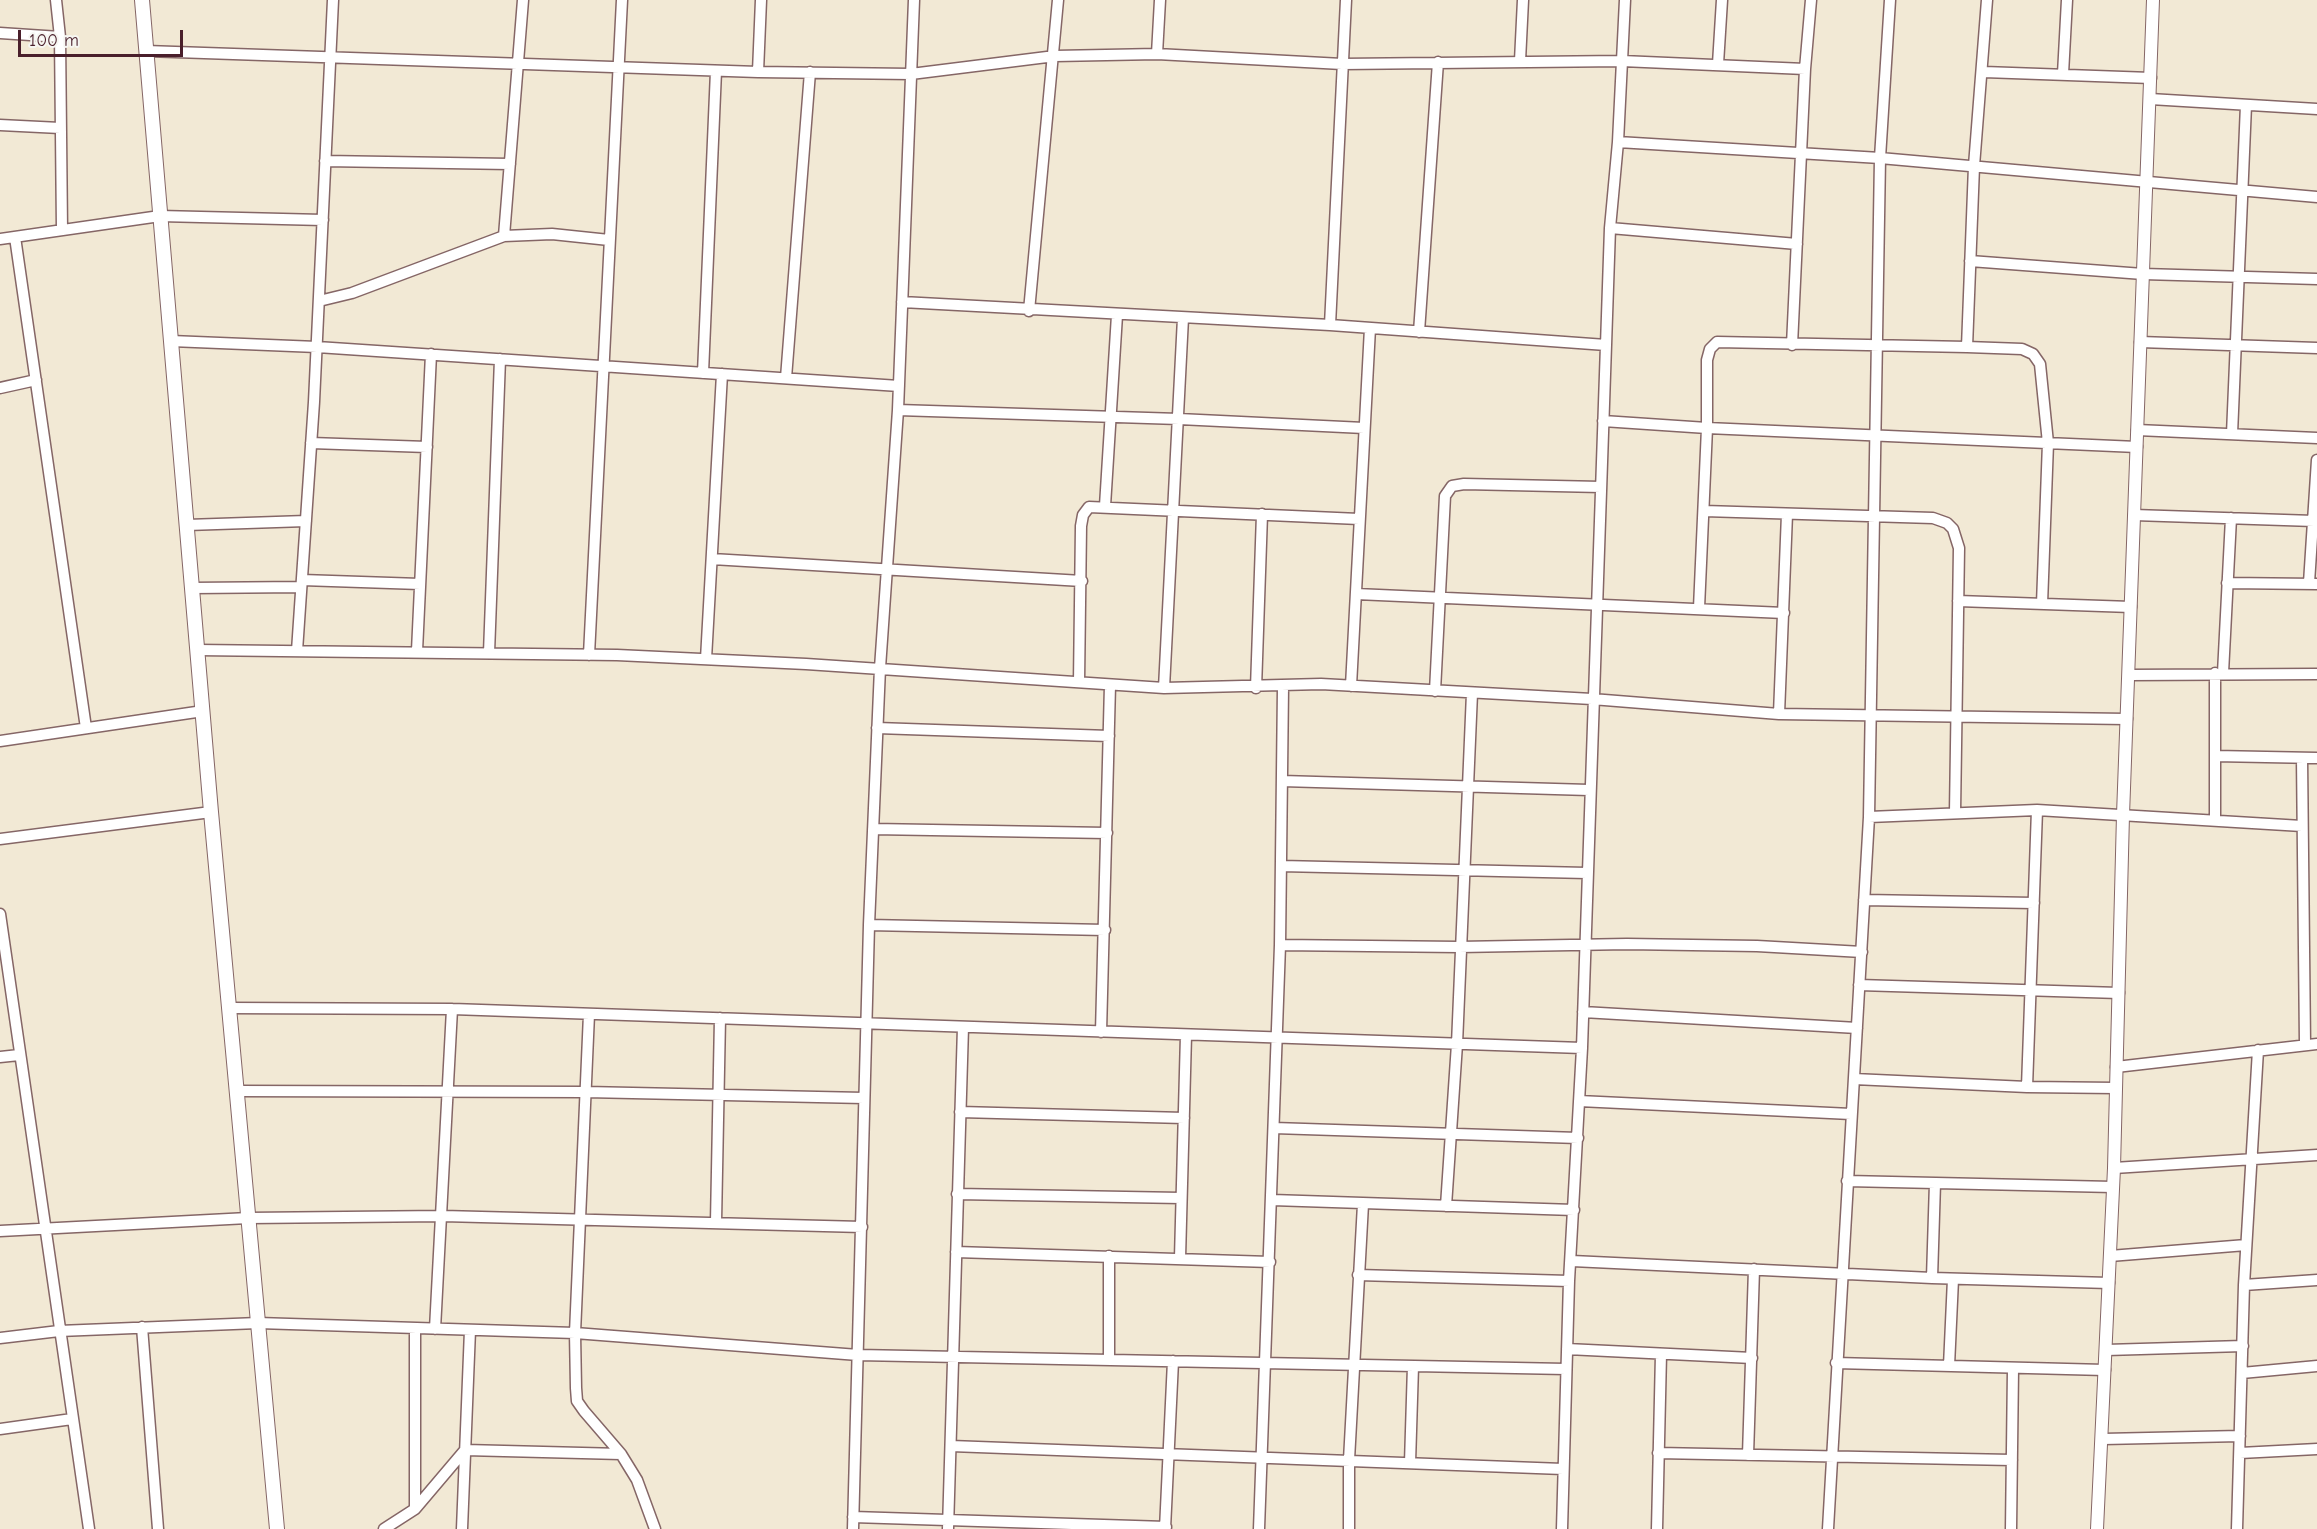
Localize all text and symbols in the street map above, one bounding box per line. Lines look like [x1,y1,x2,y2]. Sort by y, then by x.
scale bar [21,18,186,56]
text: 100 m [29,30,79,51]

